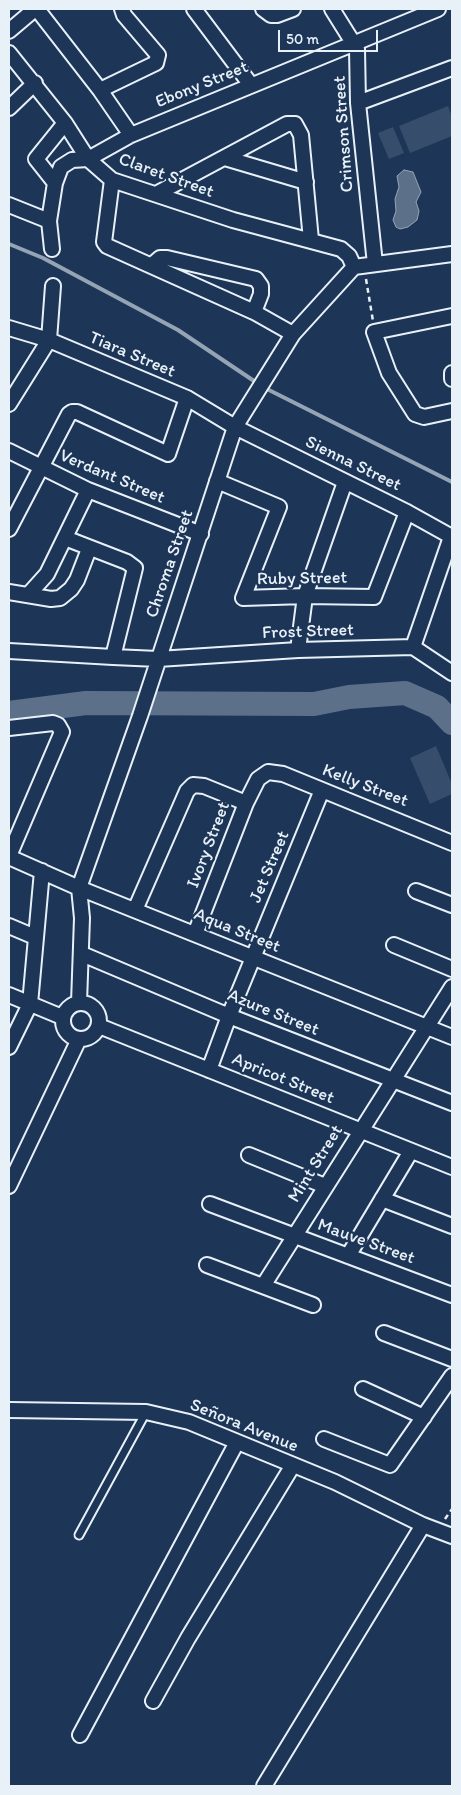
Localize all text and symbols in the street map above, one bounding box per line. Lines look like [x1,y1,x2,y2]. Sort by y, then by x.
scale bar [281,20,381,52]
text: 50 m [286,30,319,48]
street label: Ebony Street [152,57,252,113]
street label: Crimson Street [329,75,359,193]
street label: Claret Street [115,149,217,203]
street label: Tiara Street [86,327,178,383]
street label: Sienna Street [302,431,404,497]
street label: Verdant Street [56,445,168,509]
street label: Chroma Street [141,507,199,621]
street label: Ruby Street [257,567,347,591]
street label: Frost Street [262,620,354,644]
street label: Kelly Street [319,760,411,812]
street label: Ivory Street [183,799,235,891]
street label: Jet Street [245,828,295,906]
street label: Aqua Street [191,904,283,958]
street label: Azure Street [224,985,322,1041]
street label: Apricot Street [229,1049,337,1109]
street label: Mint Street [284,1121,348,1207]
street label: Mauve Street [314,1214,418,1270]
street label: Señora Avenue [187,1394,301,1458]

